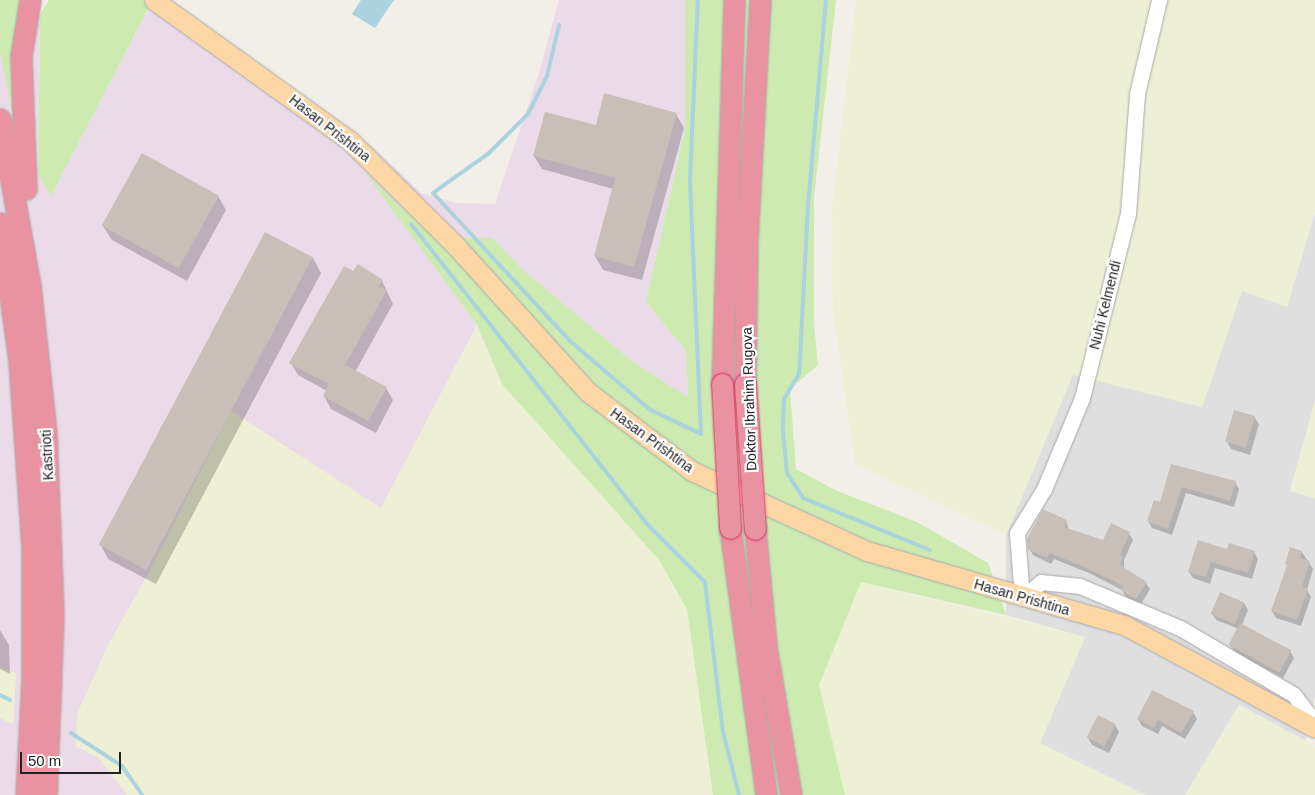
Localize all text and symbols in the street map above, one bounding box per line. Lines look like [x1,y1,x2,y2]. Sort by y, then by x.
street label: Hasan Prishtina [286,91,374,165]
street label: Nuhi Kelmendi [1086,259,1124,351]
street label: Doktor Ibrahim Rugova [738,327,760,471]
street label: Hasan Prishtina [607,404,697,476]
street label: Kastrioti [37,429,57,481]
street label: Hasan Prishtina [972,575,1072,619]
scale bar [22,742,124,774]
text: 50 m [28,752,61,769]

